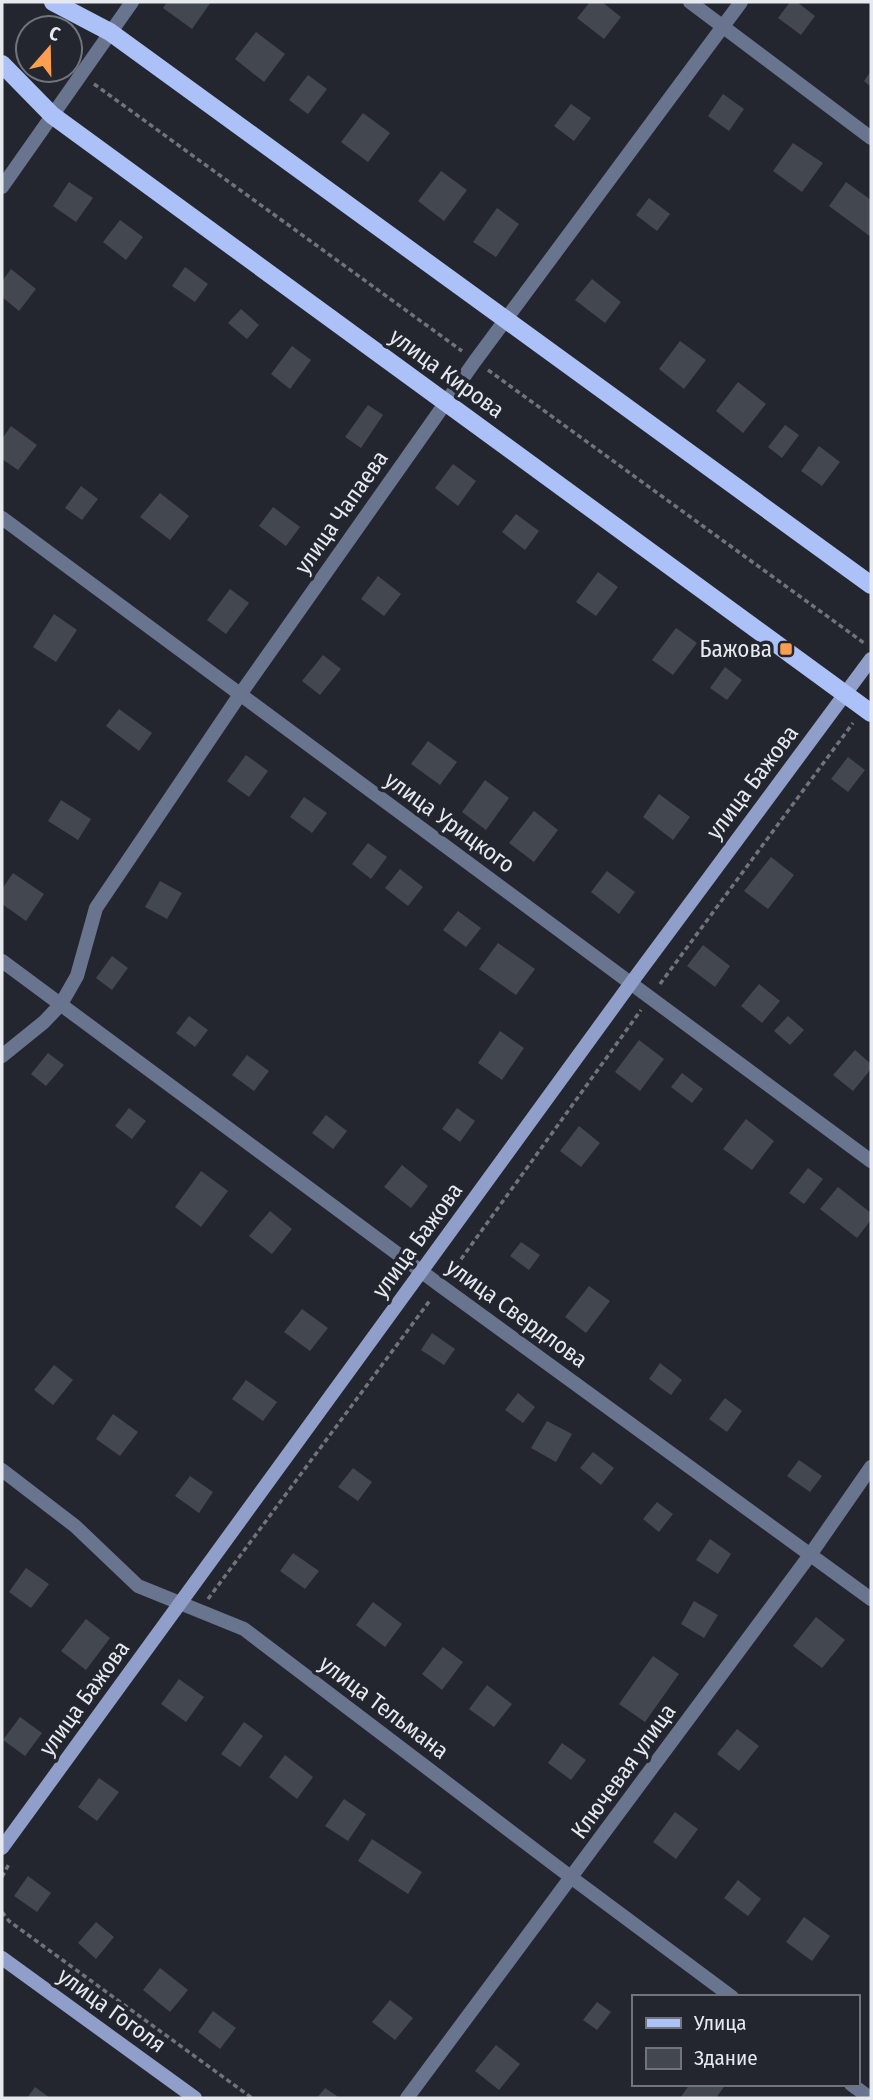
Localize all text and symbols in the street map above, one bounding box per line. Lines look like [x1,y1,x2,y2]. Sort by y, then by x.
north arrow [14,14,84,84]
text: С [46,21,63,46]
street label: улица Кирова [384,322,510,424]
street label: улица Чапаева [288,445,394,579]
place label: Бажова [699,635,772,663]
marker: Бажова [778,641,794,657]
street label: улица Бажова [700,719,804,845]
street label: улица Урицкого [379,765,521,879]
street label: улица Бажова [366,1177,468,1303]
street label: улица Свердлова [441,1252,593,1374]
street label: улица Бажова [33,1635,135,1761]
street label: улица Тельмана [314,1649,454,1765]
street label: Ключевая улица [565,1698,681,1844]
street label: улица Гоголя [52,1961,172,2059]
legend [632,1995,859,2086]
text: Улица [693,2010,747,2036]
text: Здание [694,2045,758,2071]

